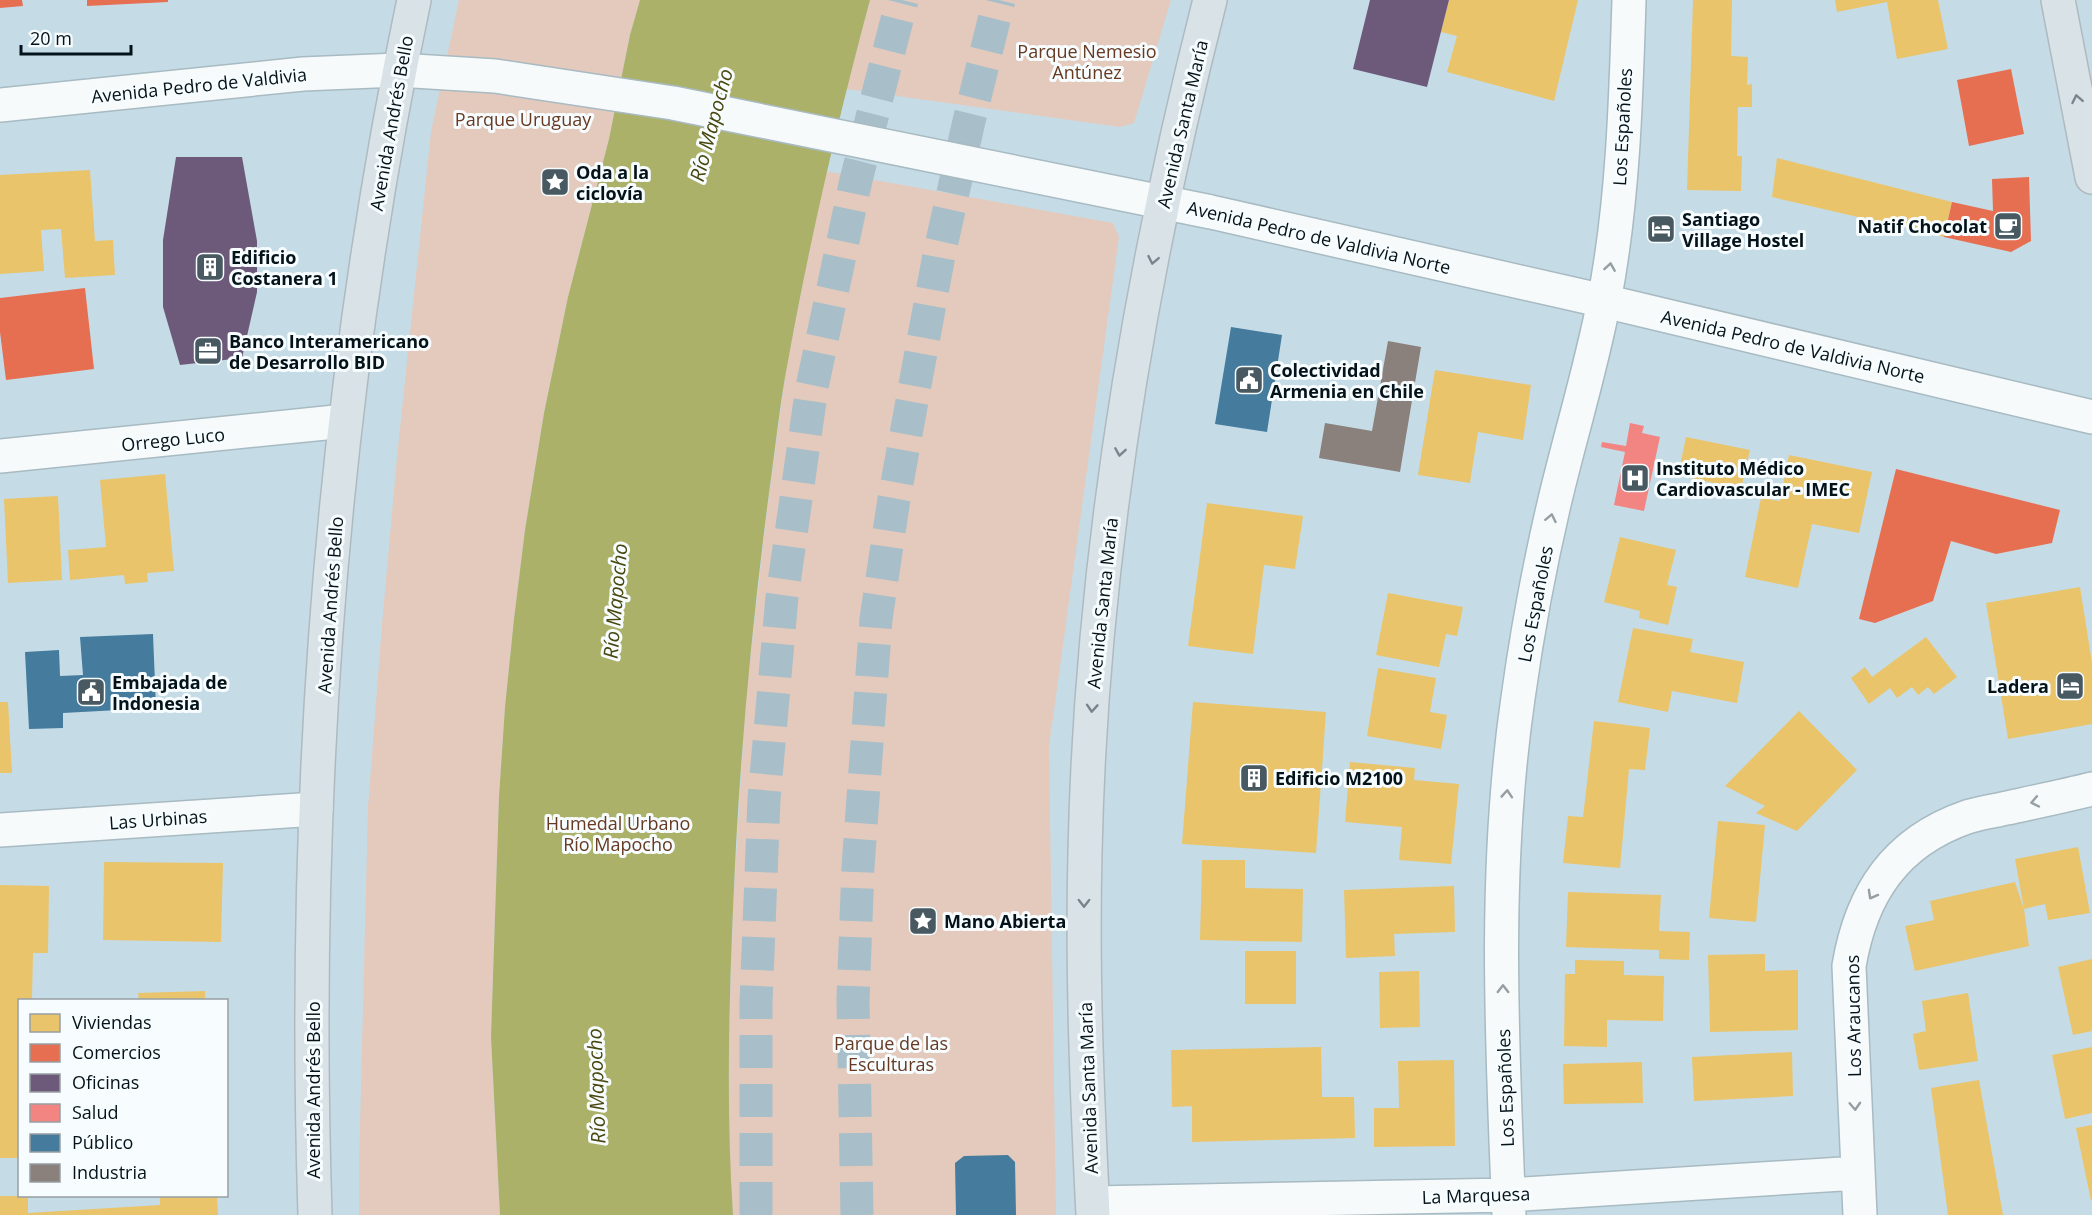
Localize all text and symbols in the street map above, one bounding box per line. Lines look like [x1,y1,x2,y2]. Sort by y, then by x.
scale bar [21,18,130,56]
text: 20 m [30,26,72,50]
street label: Avenida Andrés Bello [364,33,418,213]
street label: Avenida Santa María [1151,38,1213,210]
park label: Parque Nemesio Antúnez [1017,39,1157,84]
street label: Avenida Pedro de Valdivia [90,62,308,108]
water label: Río Mapocho [683,66,739,184]
street label: Los Españoles [1607,67,1637,187]
one-way arrow [2071,94,2084,104]
park label: Parque Uruguay [455,107,592,131]
place label: Oda a la ciclovía [576,160,649,205]
place icon: Oda a la ciclovía [539,166,571,198]
street label: Avenida Pedro de Valdivia Norte [1185,195,1453,279]
place label: Santiago Village Hostel [1682,207,1804,252]
cafe icon: Natif Chocolat [1992,210,2024,242]
hotel icon: Santiago Village Hostel [1645,213,1677,245]
place label: Natif Chocolat [1858,214,1987,238]
place label: Edificio Costanera 1 [231,245,338,290]
building icon: Edificio Costanera 1 [194,251,226,283]
one-way arrow [1147,255,1160,265]
one-way arrow [1603,263,1615,272]
street label: Avenida Pedro de Valdivia Norte [1659,304,1927,388]
place label: Banco Interamericano de Desarrollo BID [229,329,429,374]
office icon: Banco Interamericano de Desarrollo BID [192,335,224,367]
place label: Colectividad Armenia en Chile [1270,358,1424,403]
public building icon: Colectividad Armenia en Chile [1233,364,1265,396]
street label: Orrego Luco [120,422,226,456]
one-way arrow [1114,447,1126,457]
place label: Instituto Médico Cardiovascular - IMEC [1656,456,1850,501]
hospital icon: Instituto Médico Cardiovascular - IMEC [1619,462,1651,494]
one-way arrow [1544,514,1557,524]
street label: Avenida Andrés Bello [312,516,348,694]
street label: Avenida Santa María [1081,516,1123,690]
water label: Río Mapocho [597,542,633,660]
street label: Los Españoles [1512,544,1558,664]
place label: Embajada de Indonesia [112,670,227,715]
hotel icon: Ladera [2054,670,2086,702]
place label: Ladera [1987,674,2049,698]
public building icon: Embajada de Indonesia [75,676,107,708]
one-way arrow [1086,704,1099,713]
building icon: Edificio M2100 [1238,762,1270,794]
place label: Edificio M2100 [1275,766,1403,790]
one-way arrow [1501,789,1514,798]
one-way arrow [2030,795,2040,808]
street label: Las Urbinas [108,804,208,834]
park label: Humedal Urbano Río Mapocho [546,811,690,856]
one-way arrow [1868,888,1879,899]
one-way arrow [1078,899,1090,908]
place icon: Mano Abierta [907,905,939,937]
place label: Mano Abierta [944,909,1066,933]
street label: Los Araucanos [1840,955,1866,1077]
one-way arrow [1497,984,1509,993]
legend [18,999,228,1197]
street label: Avenida Andrés Bello [301,1001,325,1179]
street label: Avenida Santa María [1073,1002,1103,1174]
text: Viviendas [72,1010,152,1034]
water label: Río Mapocho [580,1028,612,1144]
street label: Los Españoles [1491,1029,1519,1147]
park label: Parque de las Esculturas [834,1031,948,1076]
text: Comercios [72,1040,161,1064]
text: Oficinas [72,1070,139,1094]
text: Salud [72,1100,118,1124]
one-way arrow [1848,1102,1861,1111]
text: Público [72,1130,133,1154]
text: Industria [72,1160,147,1184]
street label: La Marquesa [1421,1181,1531,1209]

